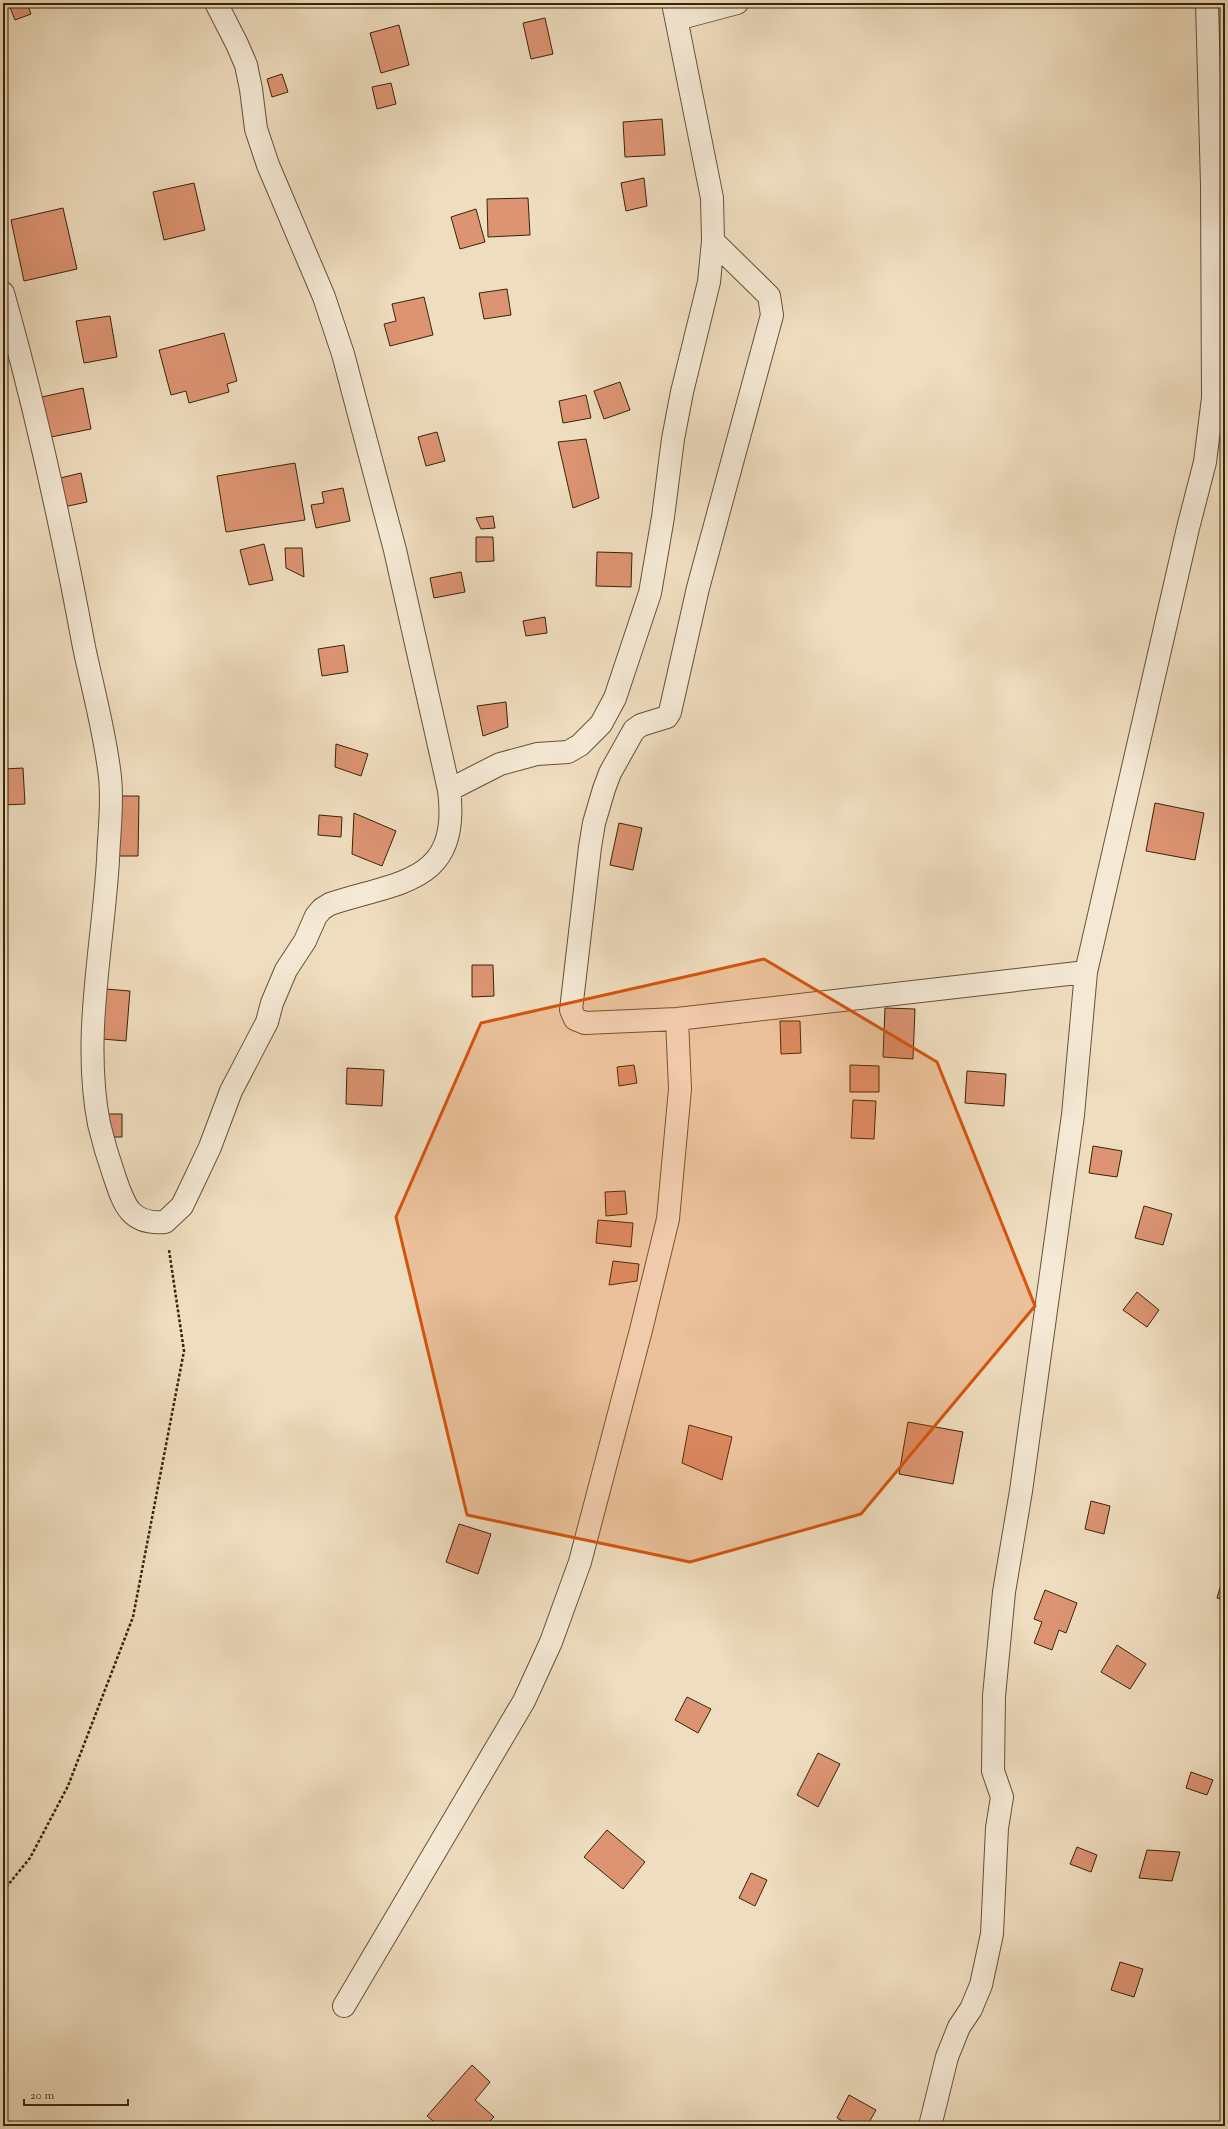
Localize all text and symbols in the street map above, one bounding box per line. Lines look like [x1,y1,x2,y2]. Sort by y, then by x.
scale bar [24,2081,128,2107]
text: 20 m [30,2087,55,2105]

